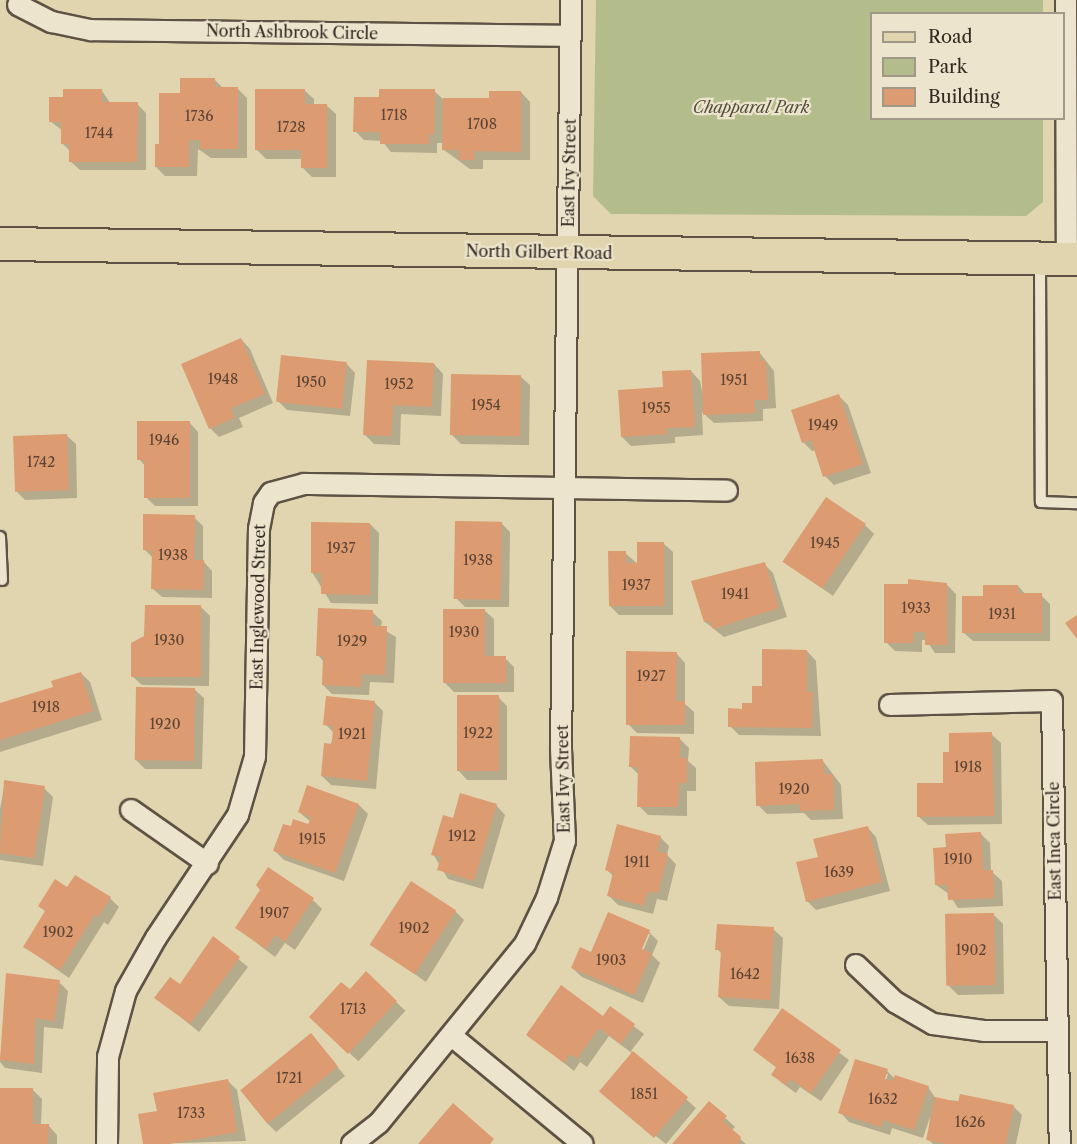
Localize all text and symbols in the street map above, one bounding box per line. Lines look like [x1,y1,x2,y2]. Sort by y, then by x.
legend [870,12,1065,120]
street label: North Ashbrook Circle [205,21,379,43]
text: Road [928,26,973,48]
text: Park [928,56,967,78]
text: Building [928,86,1000,108]
park label: Chapparal Park [693,97,809,117]
house number: 1718 [381,107,407,123]
house number: 1736 [185,108,213,124]
house number: 1708 [467,116,497,132]
street label: East Ivy Street [558,118,580,228]
house number: 1728 [276,119,306,135]
house number: 1744 [85,125,113,141]
street label: North Gilbert Road [466,241,612,263]
house number: 1948 [208,371,238,387]
house number: 1951 [720,372,748,388]
house number: 1950 [296,374,326,390]
house number: 1952 [384,376,414,392]
house number: 1954 [471,397,501,413]
house number: 1955 [641,400,671,416]
house number: 1949 [808,417,838,433]
house number: 1946 [149,432,179,448]
house number: 1742 [27,454,55,470]
street label: East Inglewood Street [247,524,269,690]
house number: 1945 [810,535,840,551]
house number: 1937 [327,540,355,556]
house number: 1938 [158,547,188,563]
house number: 1938 [463,552,493,568]
house number: 1937 [622,577,650,593]
house number: 1941 [721,586,749,602]
house number: 1933 [901,600,931,616]
house number: 1931 [988,606,1016,622]
house number: 1930 [449,624,479,640]
house number: 1930 [154,632,184,648]
house number: 1929 [337,633,367,649]
house number: 1927 [636,668,666,684]
house number: 1918 [32,699,60,715]
house number: 1920 [149,716,181,732]
street label: East Ivy Street [552,724,574,834]
house number: 1922 [463,725,493,741]
house number: 1921 [338,726,366,742]
house number: 1918 [954,759,982,775]
house number: 1920 [778,781,810,797]
street label: East Inca Circle [1043,781,1065,901]
house number: 1912 [448,828,476,844]
house number: 1915 [298,831,326,847]
house number: 1910 [944,851,972,867]
house number: 1911 [624,854,650,870]
house number: 1639 [824,864,854,880]
house number: 1907 [259,905,289,921]
house number: 1902 [398,920,430,936]
house number: 1902 [42,924,74,940]
house number: 1902 [955,942,987,958]
house number: 1903 [596,952,626,968]
house number: 1642 [730,966,760,982]
house number: 1713 [340,1001,366,1017]
house number: 1638 [785,1050,815,1066]
house number: 1721 [276,1070,302,1086]
house number: 1851 [630,1086,658,1102]
house number: 1632 [868,1091,898,1107]
house number: 1733 [177,1105,205,1121]
house number: 1626 [955,1114,985,1130]

